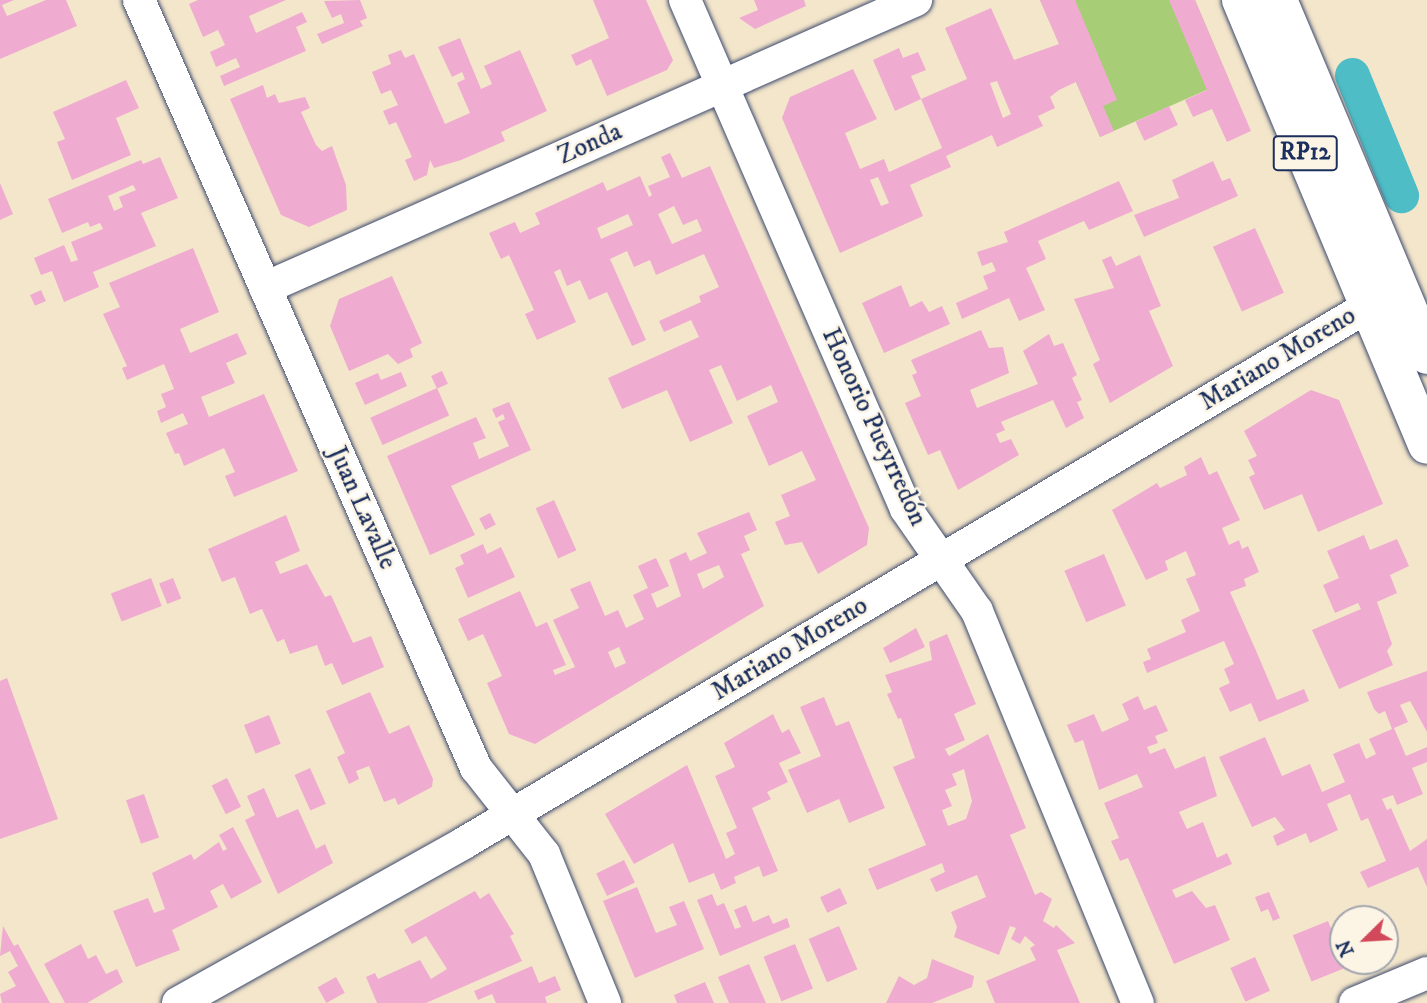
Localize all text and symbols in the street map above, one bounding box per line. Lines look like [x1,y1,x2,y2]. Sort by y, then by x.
street label: Zonda [553,116,627,172]
road number: RP12 [1272,132,1338,174]
street label: Mariano Moreno [1194,300,1362,418]
street label: Honorio Pueyrredón [814,323,934,531]
street label: Juan Lavalle [321,442,403,574]
street label: Mariano Moreno [706,590,874,708]
north arrow [1329,905,1399,975]
text: N [1333,936,1360,960]

